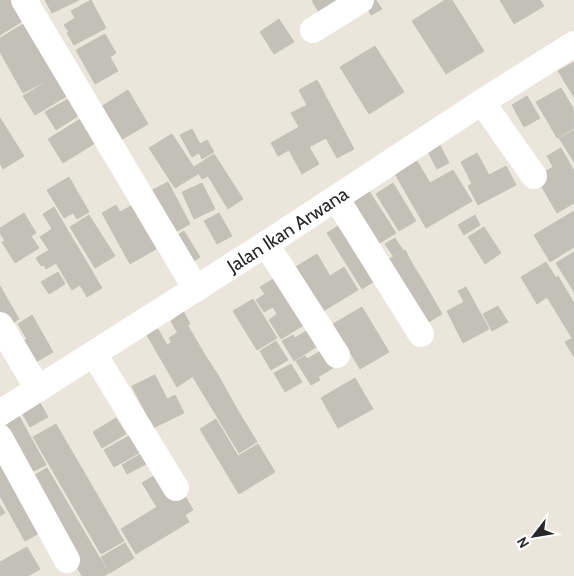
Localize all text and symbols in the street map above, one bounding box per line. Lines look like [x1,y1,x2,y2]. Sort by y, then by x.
street label: Jalan Ikan Arwana [222,182,353,278]
north arrow [509,511,559,561]
text: N [513,534,533,552]

